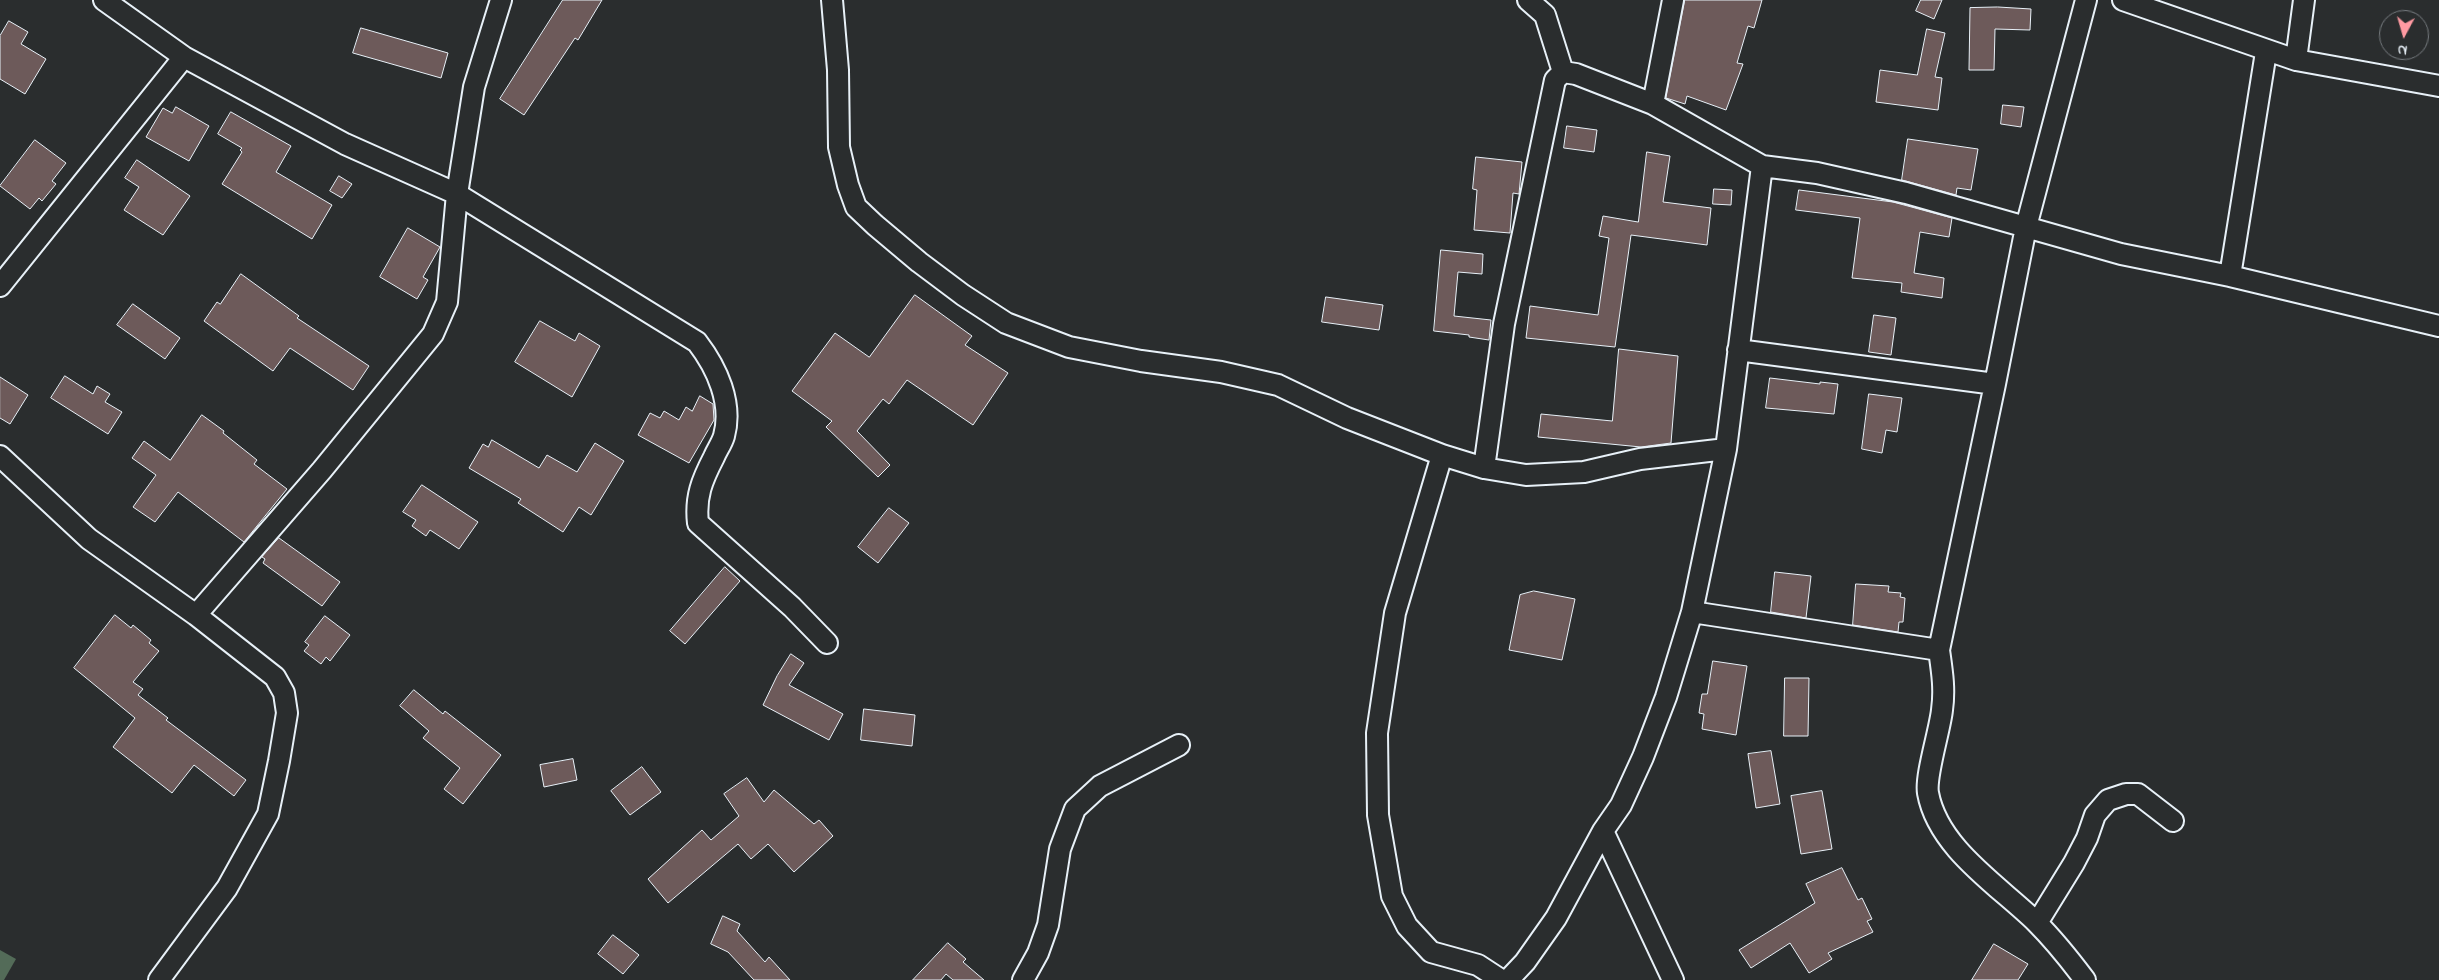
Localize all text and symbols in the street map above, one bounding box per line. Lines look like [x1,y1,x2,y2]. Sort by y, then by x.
north arrow [2379,10,2429,60]
text: N [2397,38,2408,60]

